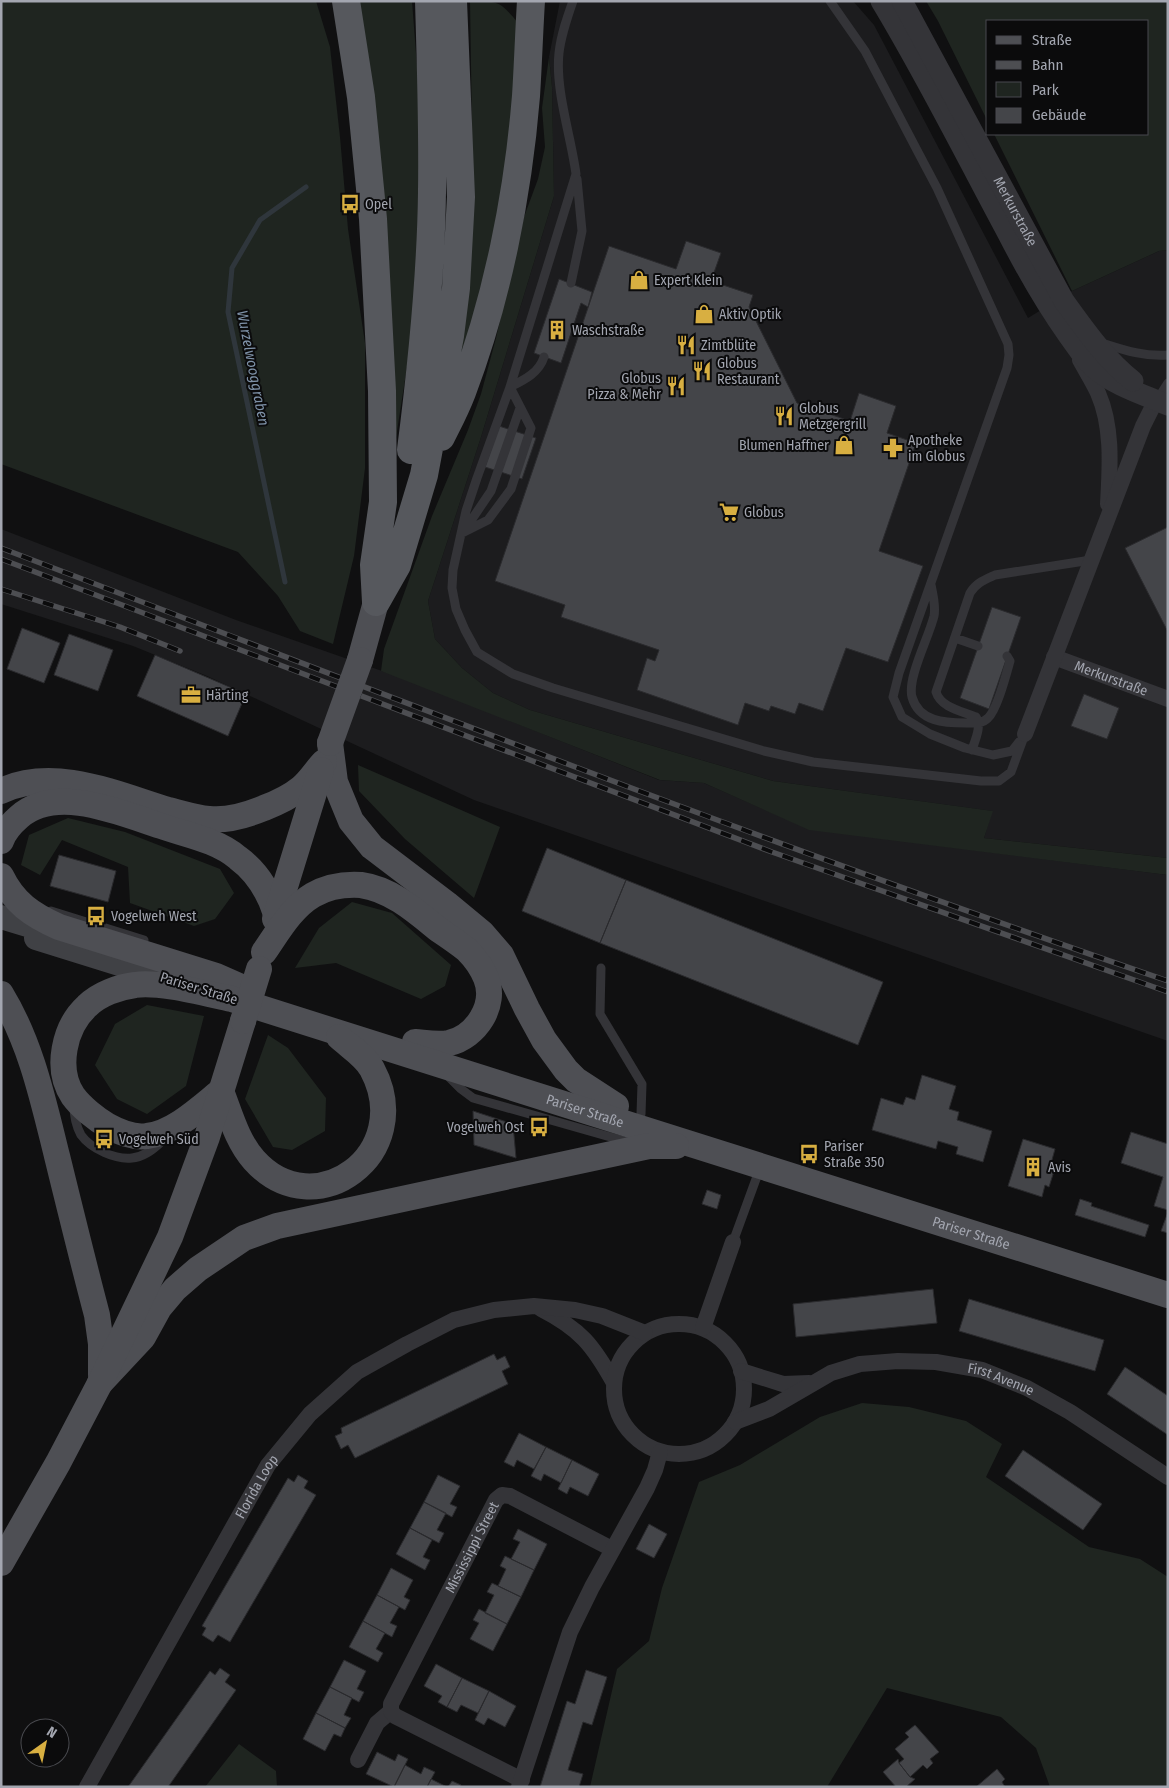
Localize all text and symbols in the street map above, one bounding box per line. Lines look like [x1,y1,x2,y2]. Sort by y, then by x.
legend [986,20,1149,135]
text: Straße [1032,31,1072,49]
text: Bahn [1032,56,1063,74]
text: Park [1032,81,1059,99]
text: Gebäude [1032,106,1087,124]
street label: Merkurstraße [989,174,1041,249]
bus stop icon: Opel [339,193,361,215]
place label: Opel [365,196,392,213]
shop icon: Expert Klein [628,269,650,291]
place label: Expert Klein [654,272,723,289]
shop icon: Aktiv Optik [693,303,715,325]
place label: Aktiv Optik [719,306,782,323]
water label: Wurzelwooggraben [233,309,273,427]
building icon: Waschstraße [546,319,568,341]
place label: Waschstraße [572,322,645,339]
restaurant icon: Zimtblüte [675,334,697,356]
place label: Zimtblüte [701,337,756,354]
place label: Globus Restaurant [717,355,780,388]
restaurant icon: Globus Restaurant [691,360,713,382]
place label: Globus Pizza & Mehr [587,370,661,403]
restaurant icon: Globus Pizza & Mehr [665,375,687,397]
place label: Globus Metzgergrill [799,400,867,433]
restaurant icon: Globus Metzgergrill [773,405,795,427]
place label: Apotheke im Globus [908,432,965,465]
shop icon: Blumen Haffner [833,434,855,456]
place label: Blumen Haffner [739,437,829,454]
pharmacy icon: Apotheke im Globus [882,437,904,459]
supermarket icon: Globus [718,501,740,523]
place label: Globus [744,504,784,521]
street label: Merkurstraße [1072,657,1150,700]
office icon: Härting [180,684,202,706]
place label: Härting [206,687,249,704]
bus stop icon: Vogelweh West [85,905,107,927]
place label: Vogelweh West [111,908,197,925]
street label: Pariser Straße [158,969,240,1008]
street label: Pariser Straße [544,1091,626,1131]
bus stop icon: Vogelweh Ost [528,1116,550,1138]
place label: Vogelweh Ost [447,1119,524,1136]
bus stop icon: Vogelweh Süd [93,1128,115,1150]
place label: Vogelweh Süd [119,1131,199,1148]
place label: Pariser Straße 350 [824,1138,885,1171]
bus stop icon: Pariser Straße 350 [798,1143,820,1165]
building icon: Avis [1022,1156,1044,1178]
place label: Avis [1048,1159,1071,1176]
street label: Pariser Straße [930,1213,1012,1253]
street label: First Avenue [966,1360,1037,1399]
street label: Florida Loop [232,1451,282,1522]
street label: Mississippi Street [442,1498,503,1596]
north arrow [20,1718,70,1768]
text: N [44,1723,60,1742]

